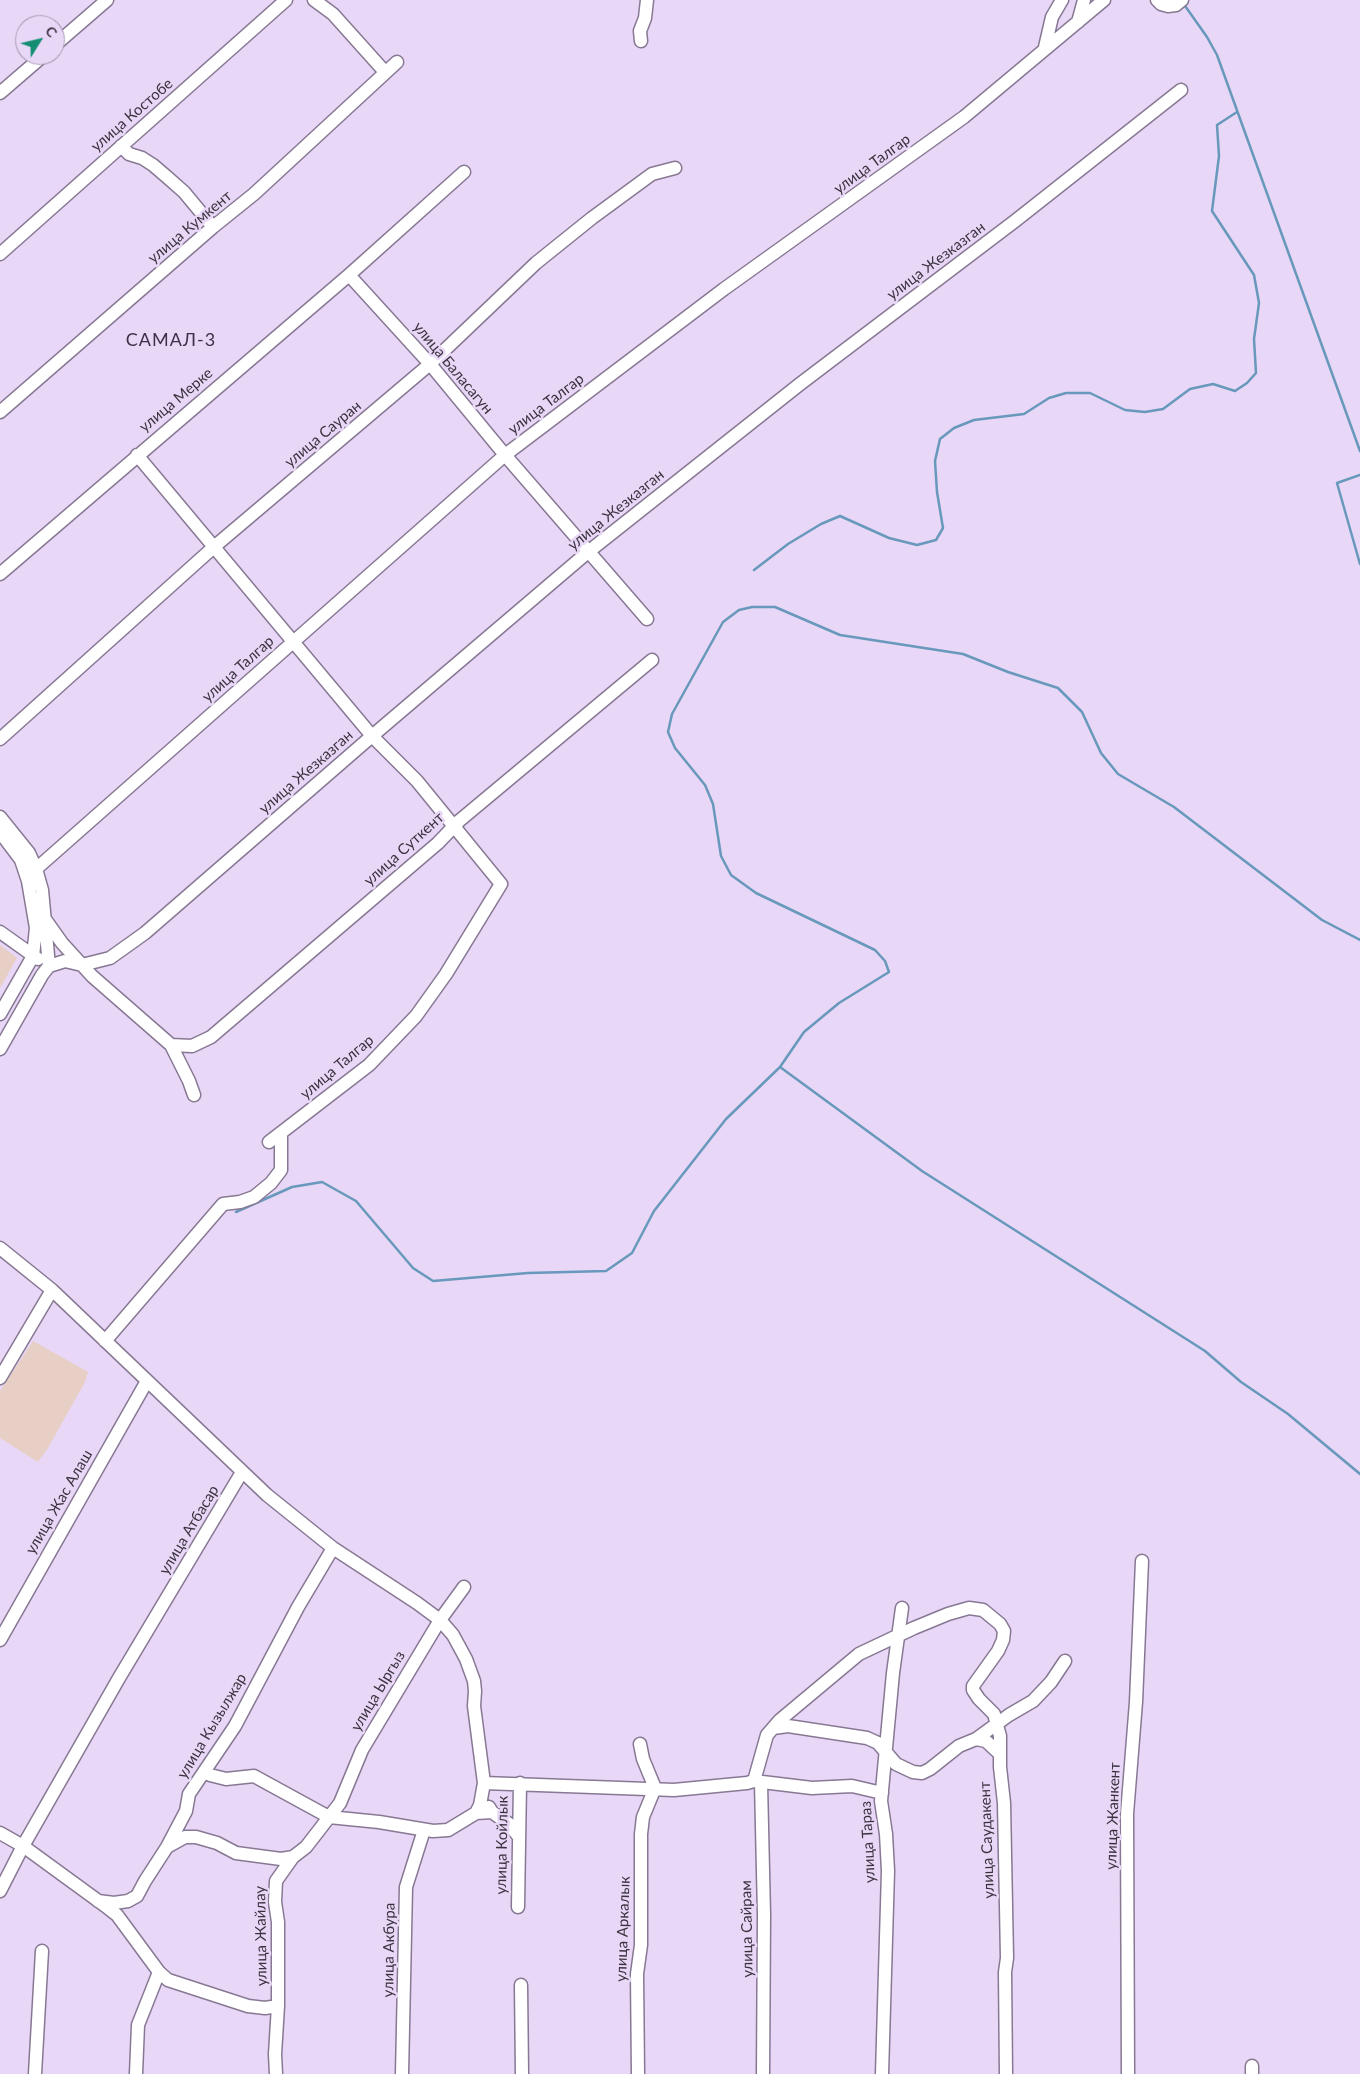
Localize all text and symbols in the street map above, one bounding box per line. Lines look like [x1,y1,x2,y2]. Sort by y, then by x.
north arrow [15,15,65,65]
text: С [42,23,61,40]
street label: улица Костобе [87,75,177,155]
street label: улица Талгар [830,130,914,198]
street label: улица Кумкент [144,187,236,267]
street label: улица Жезказган [883,218,989,304]
street label: улица Баласагун [409,318,497,418]
district label: САМАЛ-3 [125,329,217,351]
street label: улица Мерке [136,364,216,436]
street label: улица Талгар [505,370,587,438]
street label: улица Сауран [281,397,365,471]
street label: улица Жезказган [564,466,668,554]
street label: улица Талгар [198,632,278,706]
street label: улица Жезказган [255,726,357,818]
street label: улица Суткент [360,808,448,890]
street label: улица Талгар [297,1031,377,1103]
street label: улица Жас Алаш [22,1447,96,1557]
street label: улица Атбасар [155,1482,223,1578]
street label: улица Ыргыз [347,1648,409,1734]
street label: улица Кызылжар [173,1670,251,1782]
street label: улица Жанкент [1102,1762,1124,1870]
street label: улица Саудакент [976,1781,998,1899]
street label: улица Койлык [492,1795,512,1895]
street label: улица Тараз [857,1801,879,1883]
street label: улица Аркалык [612,1876,634,1982]
street label: улица Сайрам [737,1880,757,1978]
street label: улица Жайлау [251,1886,271,1986]
street label: улица Акбура [379,1903,399,1997]

